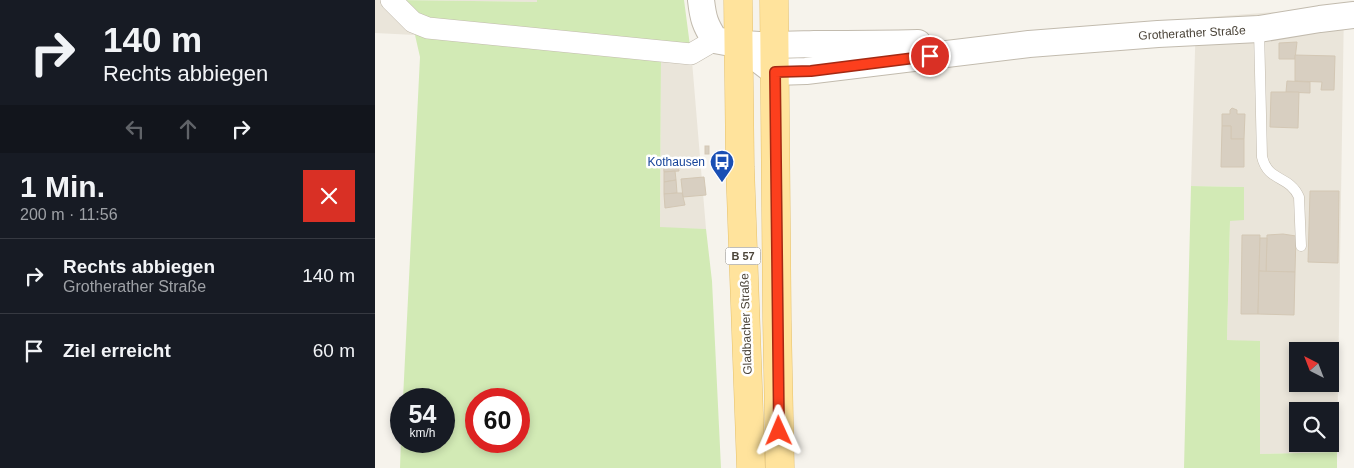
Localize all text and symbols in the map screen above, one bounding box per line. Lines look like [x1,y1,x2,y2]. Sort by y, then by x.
icon: right [20,20,85,85]
text: 140 m [103,20,202,59]
street label: Grotherather Straße [1138,23,1246,43]
pin [909,35,951,77]
icon: arrive [916,42,944,70]
text: Rechts abbiegen [103,61,268,86]
icon: left [121,115,149,143]
icon: ahead [174,115,202,143]
icon: right [227,115,255,143]
bus stop icon: Kothausen [709,149,735,183]
place label: Kothausen [648,155,705,169]
text: 1 Min. [20,170,105,203]
button: close [303,170,355,222]
text: 200 m · 11:56 [20,206,118,223]
road number: B 57 [725,248,761,264]
text: Rechts abbiegen [63,256,215,277]
icon: right [20,262,48,290]
text: 140 m [302,265,355,286]
street label: Gladbacher Straße [737,273,755,375]
text: Grotherather Straße [63,278,206,295]
icon: arrive [20,337,48,365]
text: Ziel erreicht [63,340,171,361]
text: 60 m [313,340,355,361]
north arrow [1289,342,1339,392]
map controls [1289,342,1339,452]
speed limit sign: 60 [465,388,530,453]
text: 54 [409,400,436,428]
button: search [1289,402,1339,452]
position arrow [752,404,804,456]
text: km/h [409,426,436,440]

